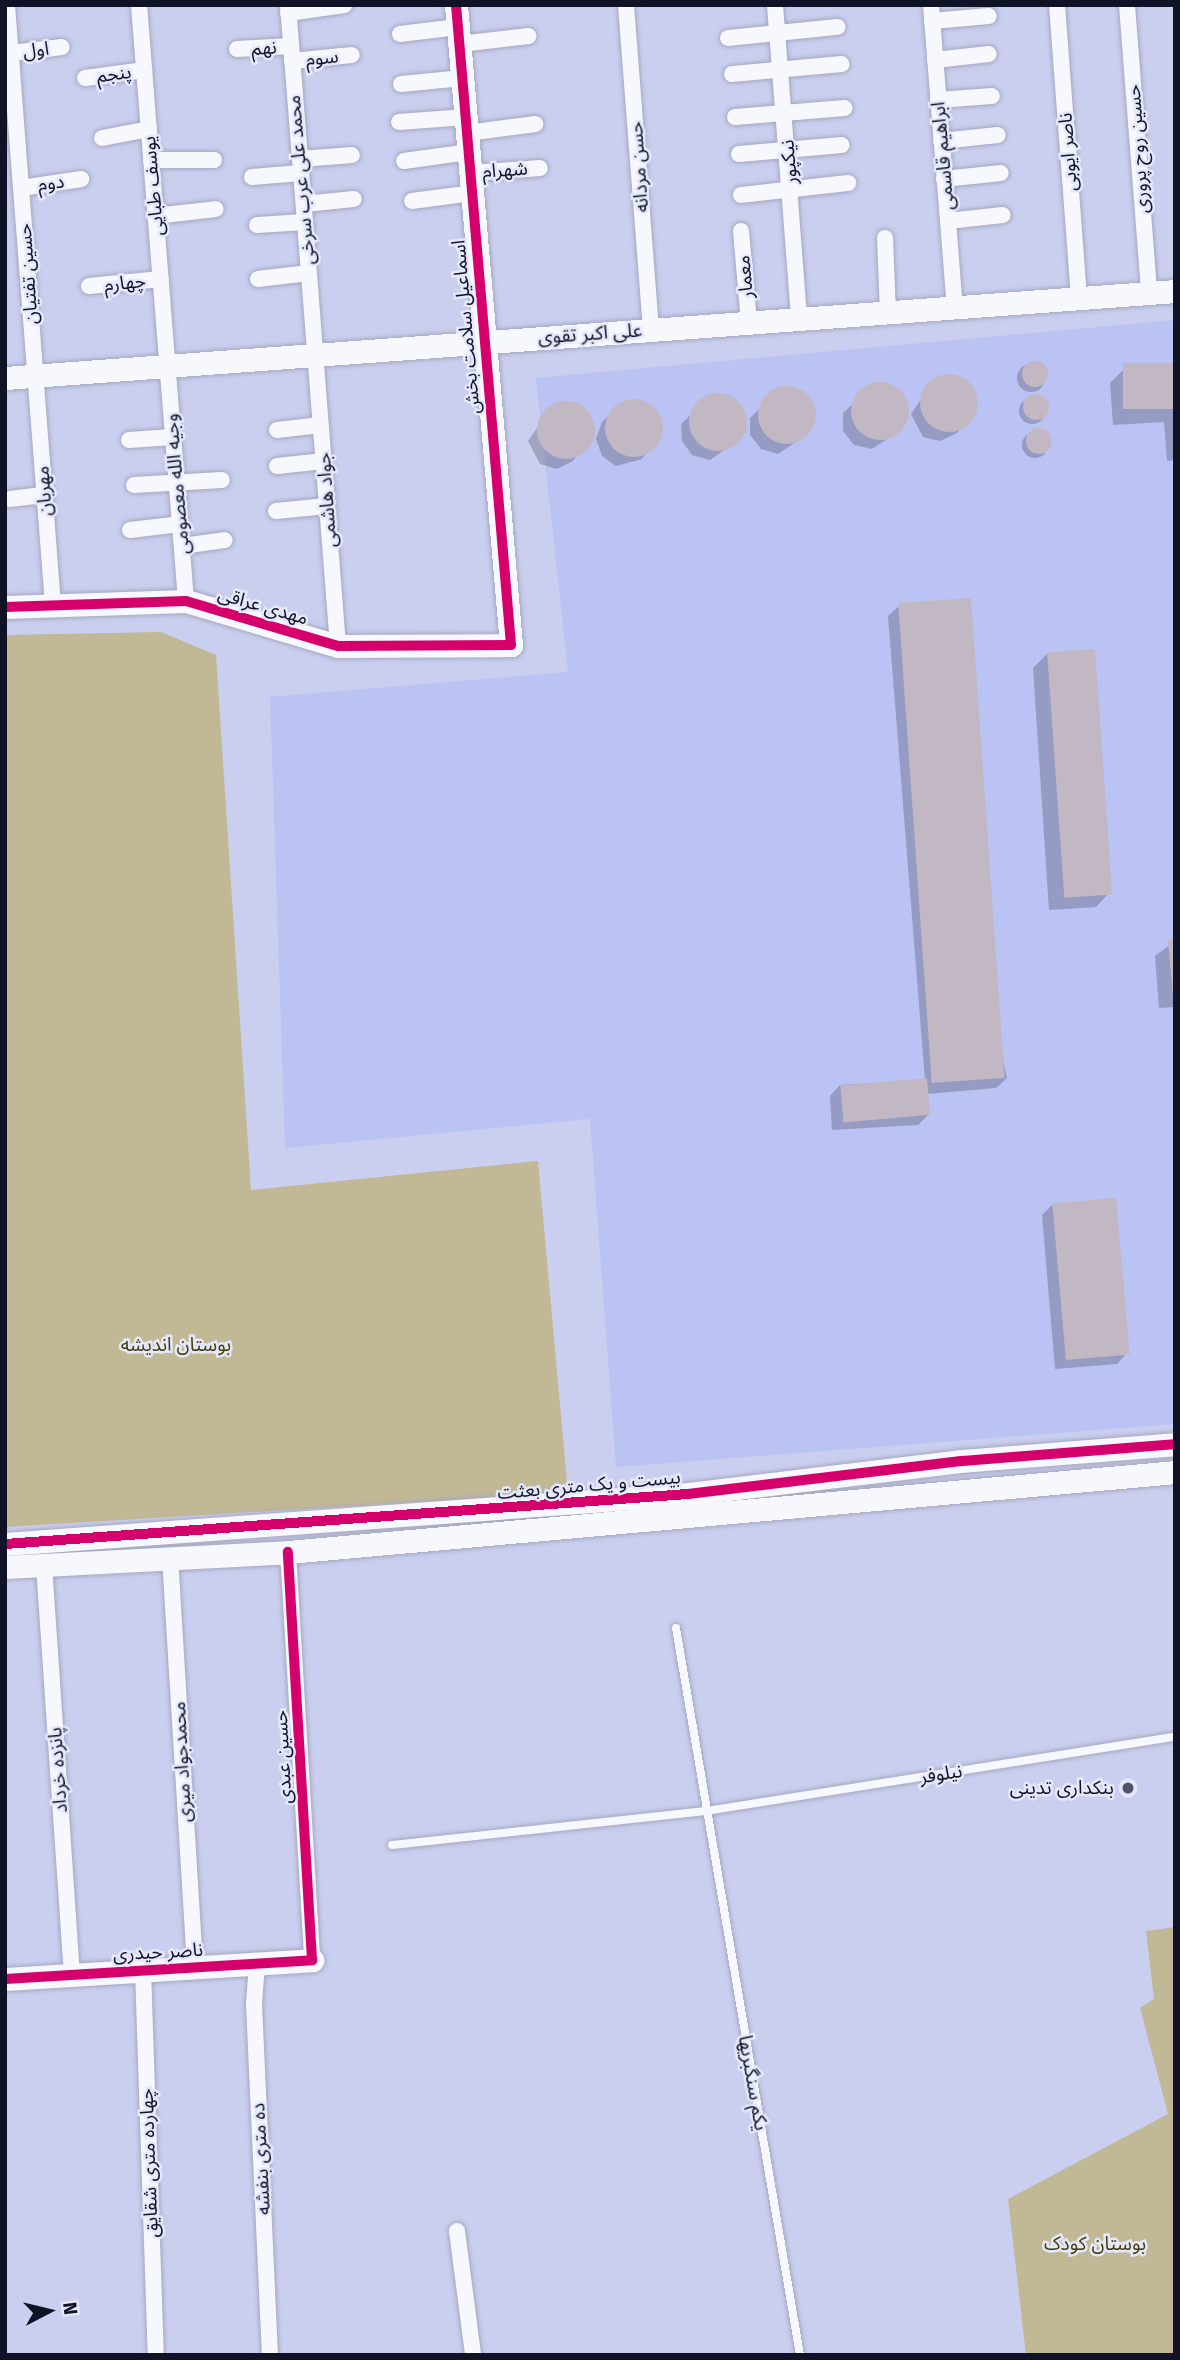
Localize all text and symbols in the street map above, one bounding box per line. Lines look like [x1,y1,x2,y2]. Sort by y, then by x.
street label: نهم [251,36,277,60]
street label: اول [22,37,50,63]
street label: سوم [304,45,340,71]
street label: پنجم [95,60,133,88]
street label: حسین روح پروری [1122,84,1154,214]
street label: محمد علی عرب سرخی [282,94,320,266]
street label: ابراهیم قاسمی [927,101,959,211]
street label: ناصر ایوبی [1054,112,1082,192]
street label: حسن مردانه [624,121,654,213]
street label: یوسف طبایی [137,135,169,237]
street label: نیکپور [776,139,802,185]
street label: شهرام [482,157,528,183]
street label: دوم [36,170,66,196]
street label: حسین تفتیان [13,223,43,325]
street label: اسماعیل سلامت بخش [447,239,485,415]
street label: معمار [732,254,758,300]
street label: چهارم [103,269,147,297]
street label: علی اکبر تقوی [537,319,643,349]
street label: وجیه الله معصومی [159,413,195,555]
street label: جواد هاشمی [312,452,342,548]
street label: مهربان [31,465,57,517]
street label: مهدی عراقی [215,582,311,630]
park label: بوستان اندیشه [121,1334,231,1356]
street label: بیست و یک متری بعثت [496,1466,682,1504]
street label: محمدجواد میری [167,1701,197,1823]
street label: حسین عبدی [269,1709,297,1805]
street label: پانزده خرداد [44,1726,72,1814]
street label: نیلوفر [918,1759,964,1789]
place label: بنکداری تدینی [1010,1777,1114,1799]
marker: بنکداری تدینی [1120,1780,1136,1796]
street label: ناصر حیدری [112,1938,204,1966]
street label: یکم سنگبریها [733,2034,773,2132]
street label: چهارده متری شقایق [135,2088,163,2238]
street label: ده متری بنفشه [247,2102,275,2216]
park label: بوستان کودک [1044,2233,1146,2255]
north arrow [14,2276,84,2346]
text: N [58,2301,83,2316]

